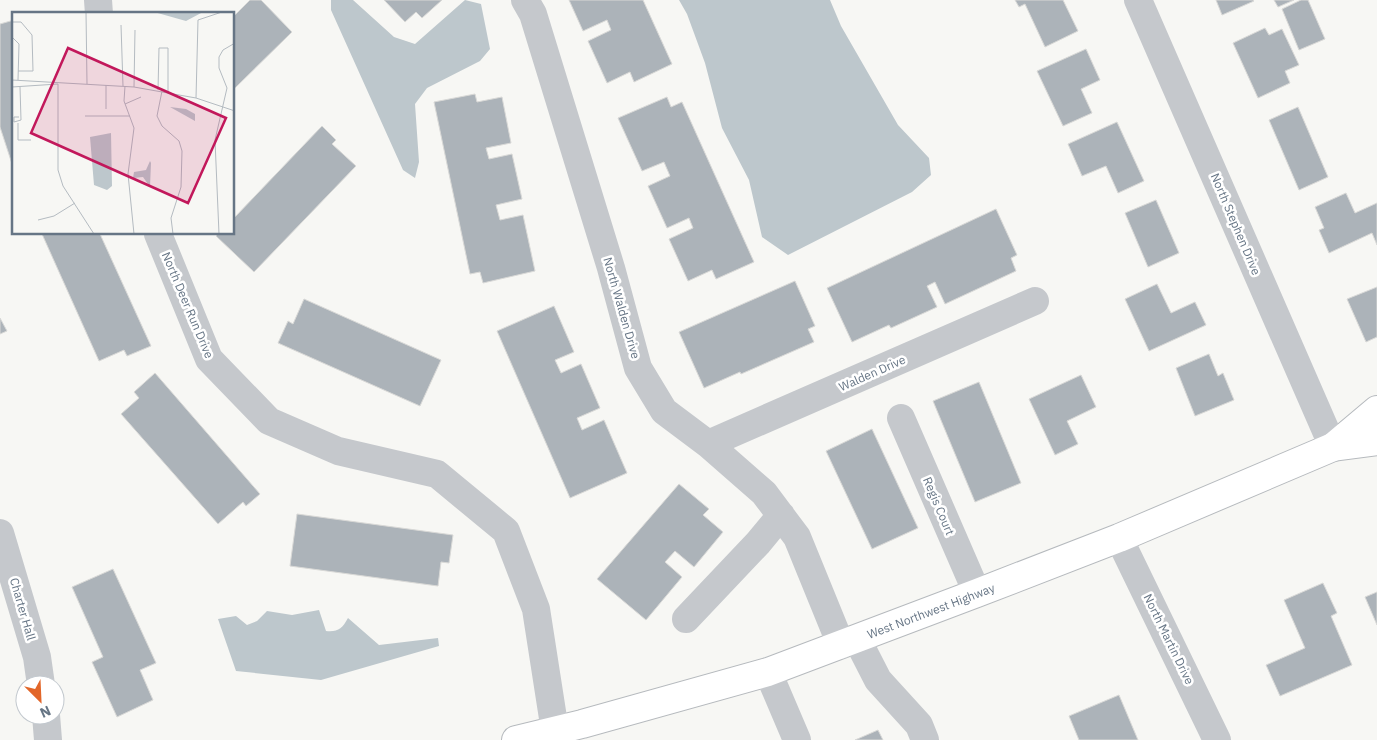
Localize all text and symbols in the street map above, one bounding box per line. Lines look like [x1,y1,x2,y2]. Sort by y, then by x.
inset map [12,12,235,235]
street label: North Stephen Drive [1208,171,1264,278]
street label: North Deer Run Drive [159,250,217,361]
street label: North Walden Drive [600,256,644,361]
street label: Walden Drive [836,351,908,394]
street label: Regis Court [920,475,958,537]
street label: Charter Hall [7,576,39,642]
street label: West Northwest Highway [865,579,997,641]
street label: North Martin Drive [1141,591,1198,687]
north arrow [15,675,65,725]
text: N [37,702,54,722]

